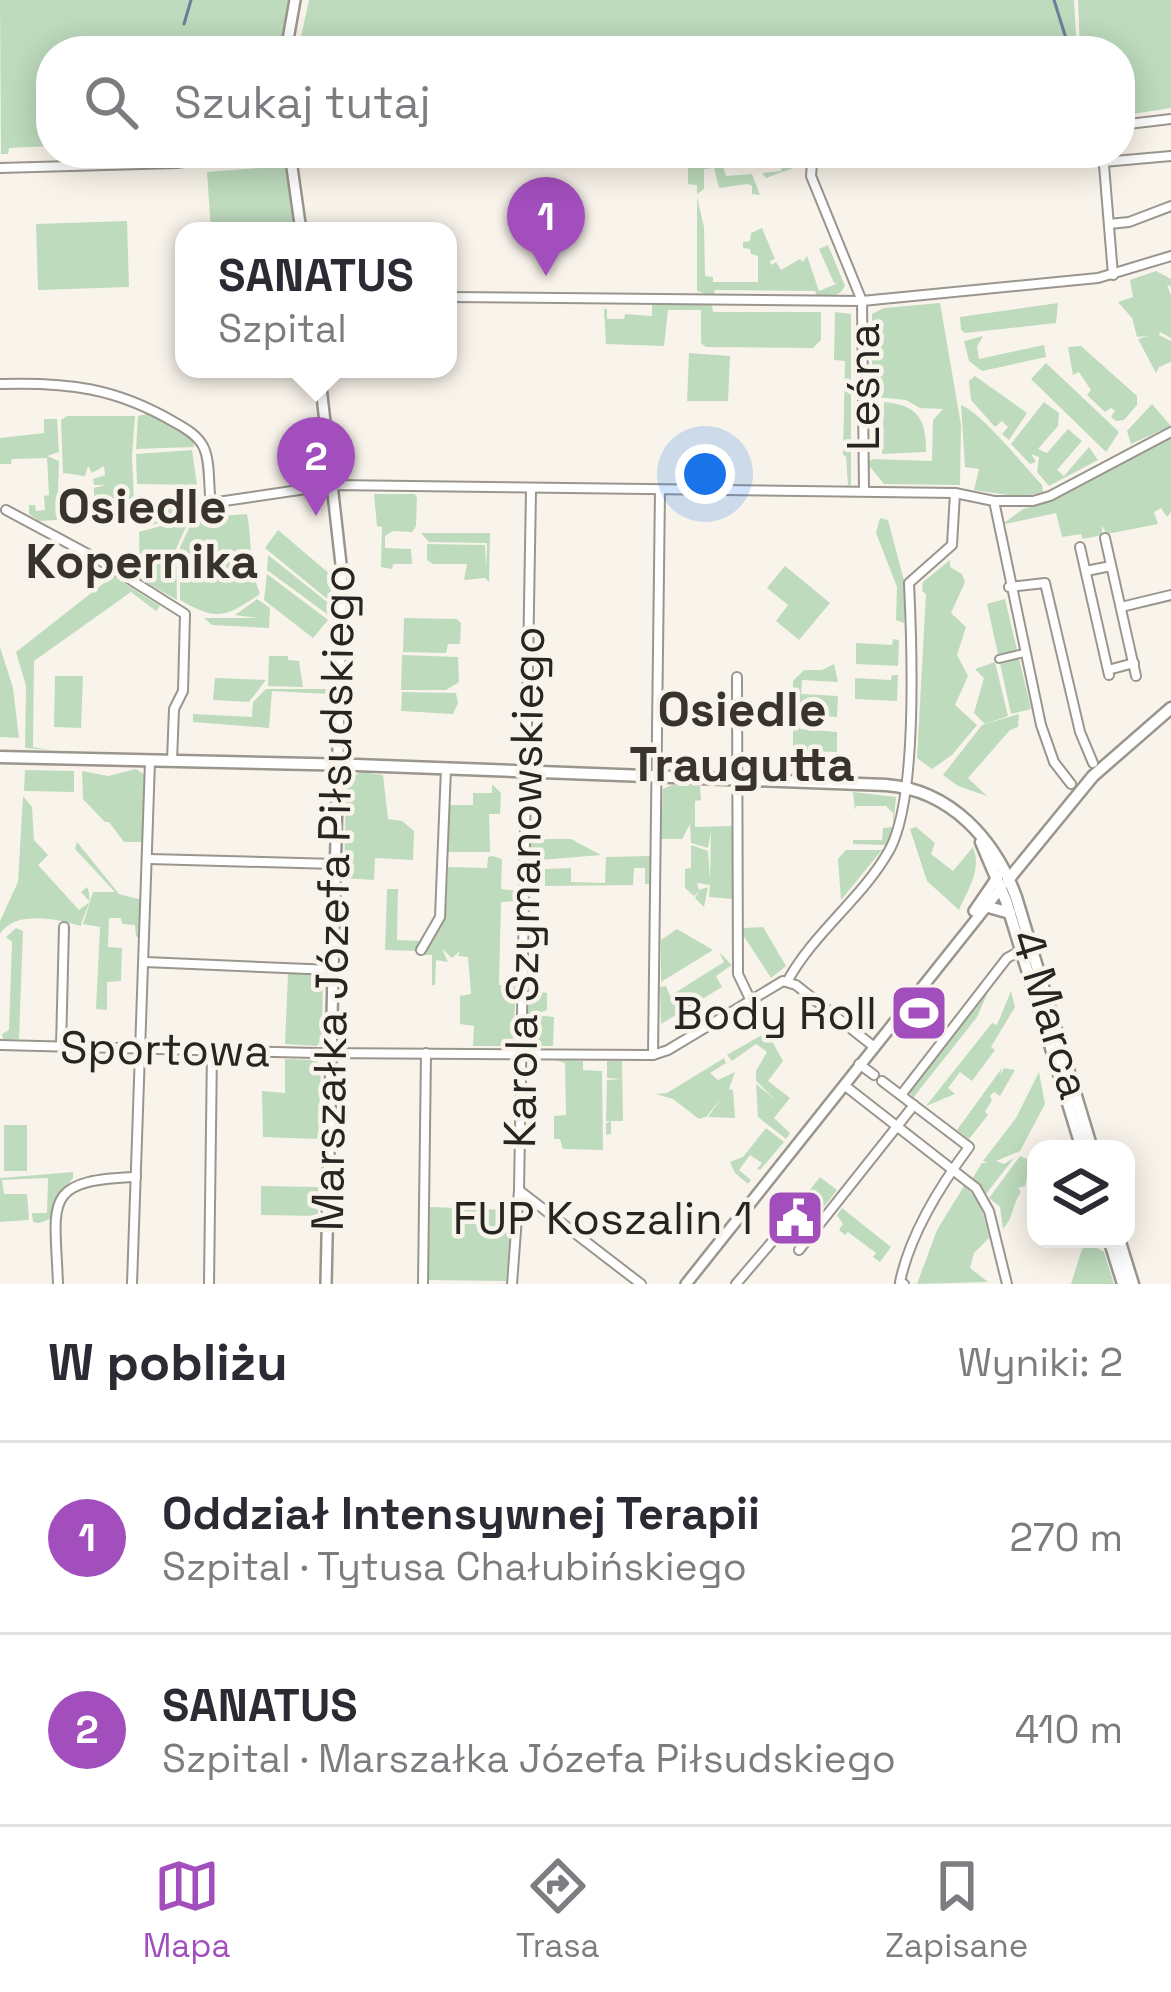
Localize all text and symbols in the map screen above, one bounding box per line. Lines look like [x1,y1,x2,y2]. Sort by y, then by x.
search box [36,36,1135,168]
icon: search [78,69,144,135]
text: Szukaj tutaj [174,74,431,131]
pin: 1 [507,177,585,276]
popup [175,222,457,378]
text: SANATUS [218,247,414,304]
text: Szpital [218,304,347,353]
street label: Leśna [835,323,892,451]
pin: 2 [277,417,355,516]
your location [675,444,735,504]
district label: Osiedle Kopernika [26,476,258,592]
street label: Marszałka Józefa Piłsudskiego [299,564,367,1232]
street label: Karola Szymanowskiego [491,626,557,1148]
district label: Osiedle Traugutta [629,679,855,795]
street label: 4 Marca [998,923,1104,1105]
sports icon: Body Roll [888,982,950,1044]
place label: Body Roll [673,985,877,1042]
street label: Sportowa [59,1019,271,1079]
map controls [1027,1140,1135,1248]
button: layers [1027,1140,1135,1248]
public building icon: FUP Koszalin 1 [764,1187,826,1249]
place label: FUP Koszalin 1 [453,1190,753,1247]
text: W pobliżu [48,1330,288,1395]
text: Wyniki: 2 [958,1338,1123,1387]
text: Oddział Intensywnej Terapii [162,1485,760,1542]
text: 1 [78,1513,96,1562]
text: 270 m [1010,1513,1123,1562]
text: Szpital · Tytusa Chałubińskiego [162,1542,747,1591]
text: SANATUS [162,1677,358,1734]
text: 2 [75,1705,99,1754]
text: 410 m [1015,1705,1123,1754]
text: Szpital · Marszałka Józefa Piłsudskiego [162,1734,896,1783]
tab: Mapa [143,1853,230,1967]
tab: Trasa [516,1853,600,1967]
tab: Zapisane [885,1853,1028,1967]

